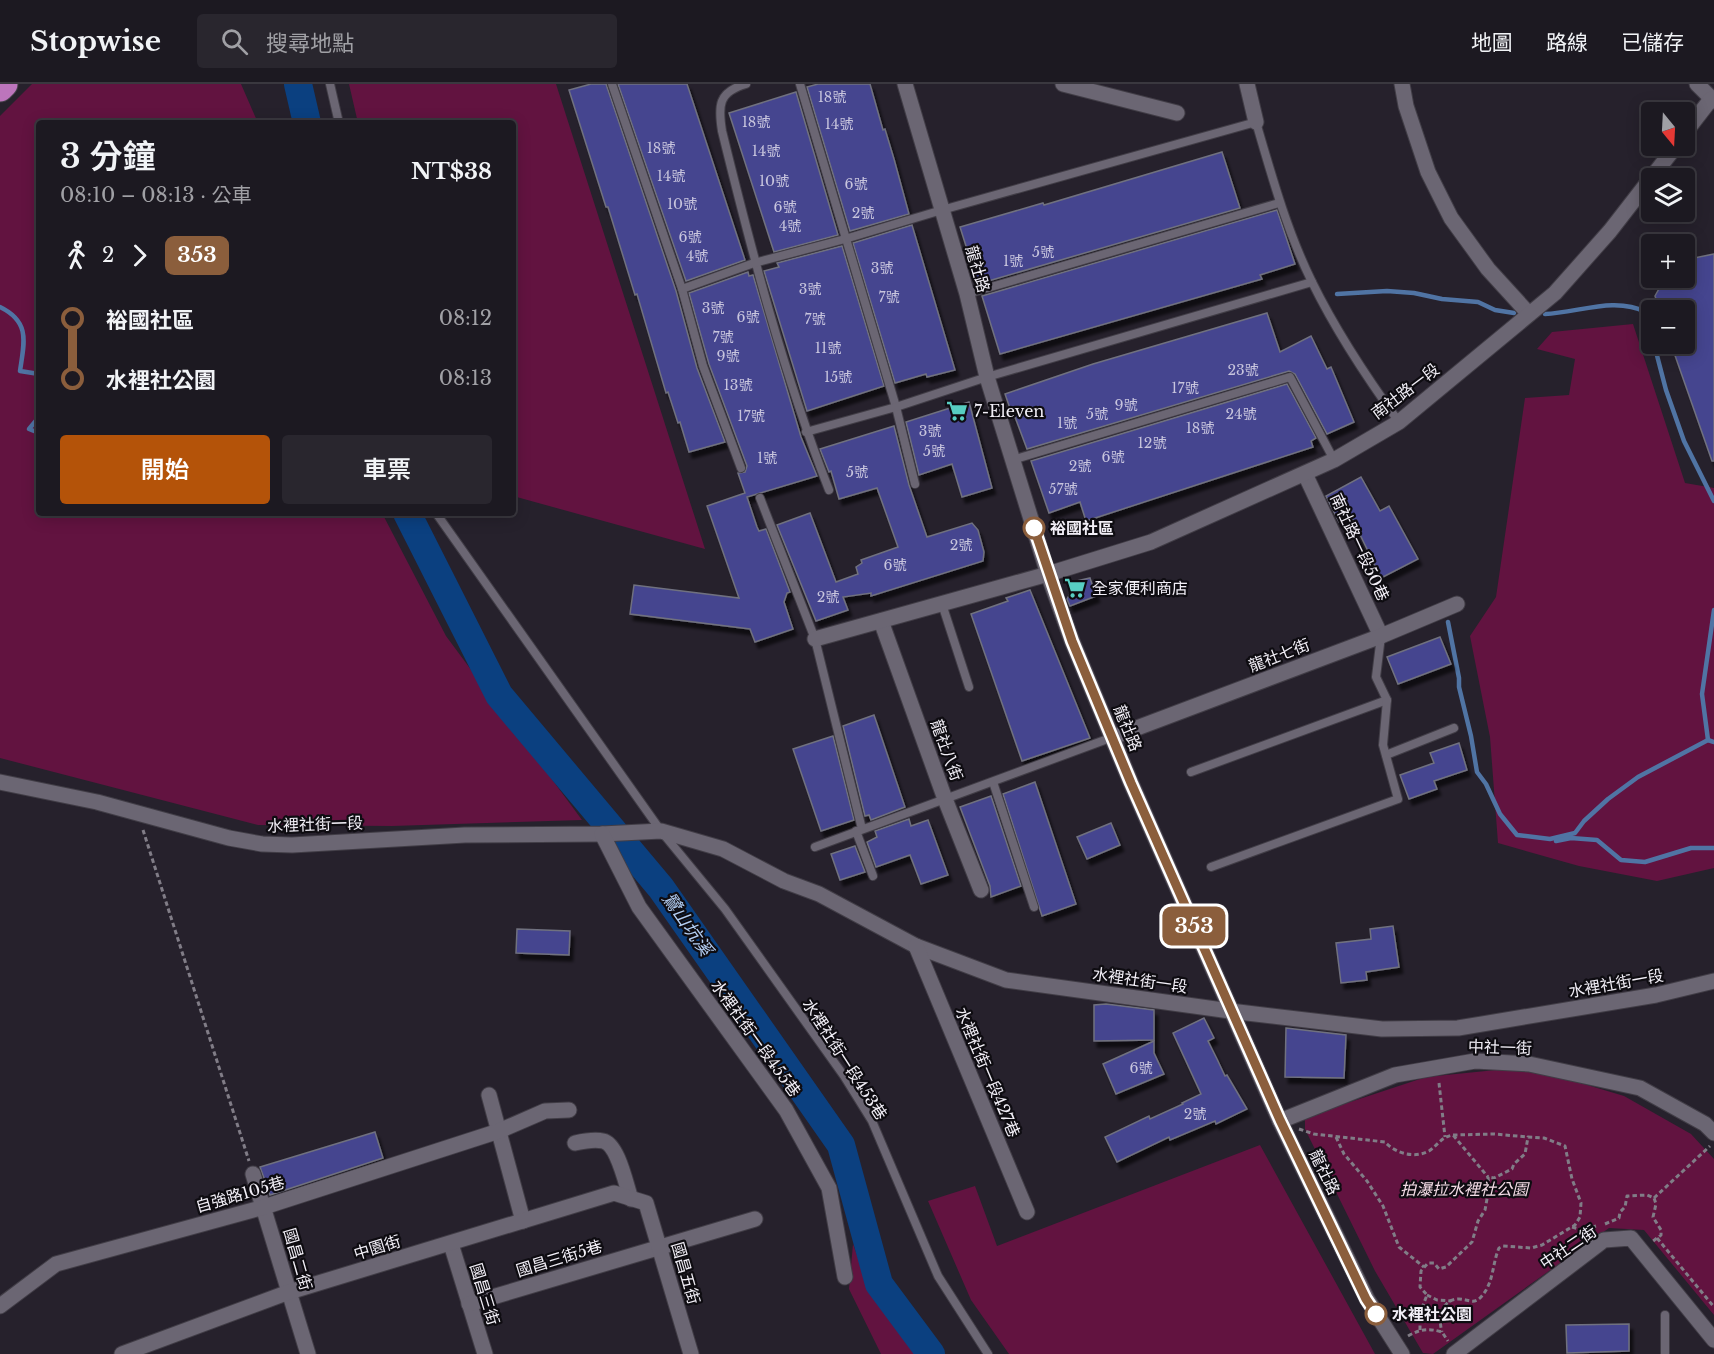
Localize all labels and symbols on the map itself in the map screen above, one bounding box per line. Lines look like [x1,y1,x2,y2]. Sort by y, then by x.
house number: 18號 [818,88,846,106]
north arrow [1641,102,1695,156]
house number: 18號 [742,113,770,131]
house number: 14號 [825,115,853,133]
house number: 18號 [647,139,675,157]
house number: 14號 [752,142,780,160]
house number: 14號 [657,167,685,185]
house number: 10號 [759,172,789,190]
house number: 6號 [844,175,868,193]
house number: 10號 [667,195,697,213]
house number: 6號 [773,198,797,216]
house number: 2號 [852,204,874,222]
house number: 4號 [779,217,801,235]
house number: 6號 [678,228,702,246]
street label: 龍社路 [962,243,994,295]
house number: 5號 [1032,243,1054,261]
house number: 4號 [686,247,708,265]
house number: 1號 [1003,252,1023,270]
house number: 3號 [871,259,893,277]
house number: 3號 [799,280,821,298]
house number: 7號 [878,288,900,306]
house number: 3號 [702,299,724,317]
house number: 6號 [736,308,760,326]
house number: 7號 [804,310,826,328]
house number: 7號 [712,328,734,346]
house number: 11號 [815,339,841,357]
house number: 9號 [716,347,740,365]
street label: 南社路一段 [1367,359,1443,423]
house number: 23號 [1227,361,1259,379]
house number: 15號 [824,368,852,386]
house number: 13號 [724,376,752,394]
house number: 17號 [1171,379,1199,397]
house number: 9號 [1114,396,1138,414]
supermarket icon: 7-Eleven [945,399,969,423]
place label: 7-Eleven [974,401,1044,421]
house number: 5號 [1086,405,1108,423]
house number: 24號 [1226,405,1256,423]
house number: 17號 [737,407,765,425]
house number: 1號 [1057,414,1077,432]
house number: 18號 [1186,419,1214,437]
house number: 3號 [919,422,941,440]
house number: 12號 [1138,434,1166,452]
house number: 5號 [923,442,945,460]
house number: 6號 [1101,448,1125,466]
house number: 1號 [757,449,777,467]
house number: 2號 [1069,457,1091,475]
house number: 5號 [846,463,868,481]
house number: 57號 [1049,480,1077,498]
street label: 南社路一段50巷 [1326,490,1394,604]
marker: 裕國社區 [1023,517,1045,539]
place label: 裕國社區 [1050,518,1114,538]
house number: 2號 [950,536,972,554]
house number: 6號 [883,556,907,574]
supermarket icon: 全家便利商店 [1063,576,1087,600]
place label: 全家便利商店 [1092,578,1188,598]
house number: 2號 [817,588,839,606]
street label: 龍社七街 [1246,634,1312,676]
street label: 龍社路 [1110,702,1146,754]
street label: 龍社八街 [927,717,967,783]
street label: 水裡社街一段 [267,812,363,836]
water label: 鷺山坑溪 [657,888,718,962]
line badge: 353 [1160,906,1228,946]
street label: 水裡社街一段 [1091,963,1189,997]
street label: 水裡社街一段 [1567,965,1665,1001]
street label: 水裡社街一段455巷 [707,976,805,1100]
street label: 水裡社街一段453巷 [798,995,892,1123]
street label: 水裡社街一段427巷 [952,1004,1024,1140]
street label: 中社一街 [1468,1036,1532,1058]
house number: 6號 [1129,1059,1153,1077]
house number: 2號 [1184,1105,1206,1123]
street label: 龍社路 [1305,1146,1345,1198]
street label: 自強路105巷 [193,1172,287,1216]
park label: 拍瀑拉水裡社公園 [1400,1179,1530,1199]
street label: 中社二街 [1536,1221,1600,1273]
street label: 國昌二街 [280,1225,316,1293]
street label: 中園街 [351,1230,403,1264]
street label: 國昌三街5巷 [513,1235,605,1281]
street label: 國昌五街 [668,1239,704,1307]
street label: 國昌三街 [466,1260,504,1328]
marker: 水裡社公園 [1365,1303,1387,1325]
place label: 水裡社公園 [1392,1304,1472,1324]

